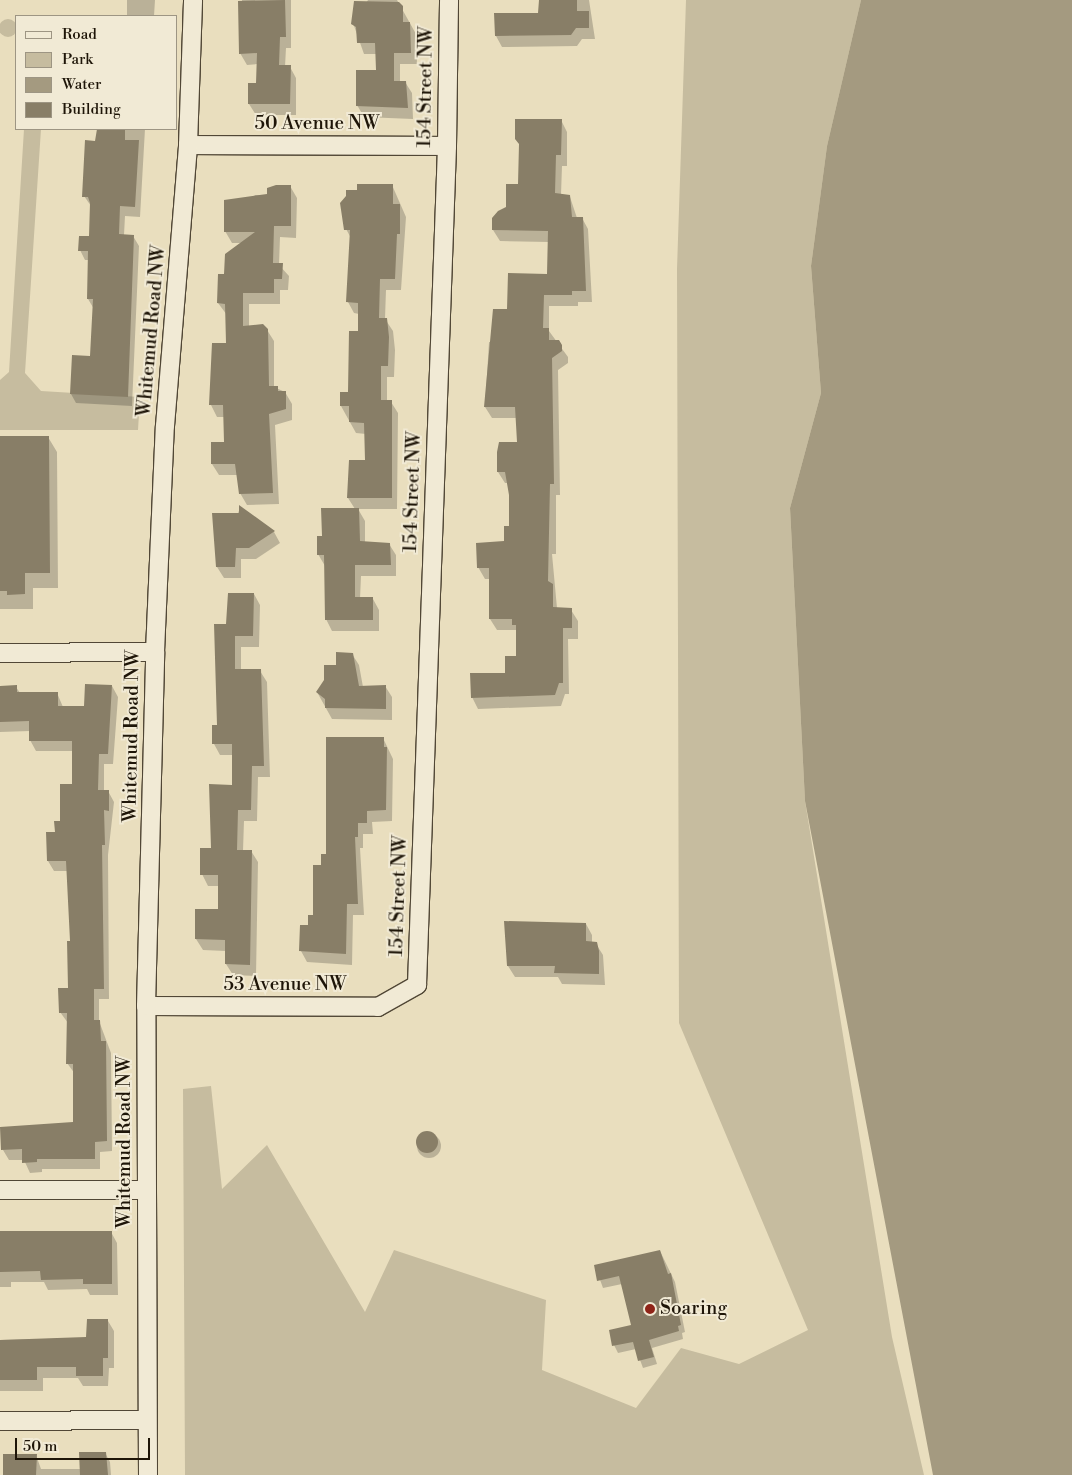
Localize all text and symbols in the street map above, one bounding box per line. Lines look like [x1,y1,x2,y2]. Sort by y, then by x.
legend [15,15,178,130]
text: Road [62,25,97,44]
street label: 154 Street NW [414,26,438,148]
text: Park [62,50,93,69]
text: Water [62,75,101,94]
text: Building [62,100,121,119]
street label: 50 Avenue NW [255,113,379,135]
street label: Whitemud Road NW [133,244,171,418]
street label: 154 Street NW [399,431,427,553]
street label: Whitemud Road NW [119,650,145,822]
street label: 154 Street NW [385,835,413,957]
street label: 53 Avenue NW [224,974,346,996]
street label: Whitemud Road NW [114,1056,136,1228]
place label: Soaring [660,1298,727,1320]
marker: Soaring [644,1303,656,1315]
scale bar [18,1428,152,1460]
text: 50 m [23,1437,57,1456]

